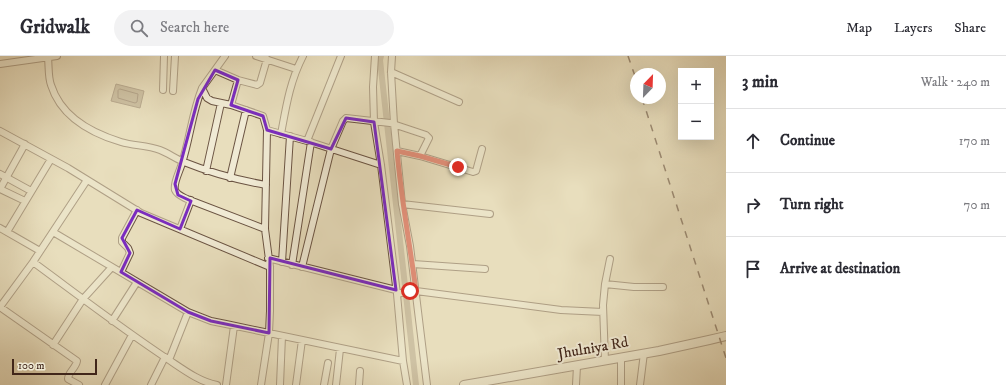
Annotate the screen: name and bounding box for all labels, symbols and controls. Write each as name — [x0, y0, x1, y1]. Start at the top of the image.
search box — [114, 10, 394, 46]
text: Gridwalk — [20, 16, 90, 39]
icon: search — [128, 17, 150, 39]
text: Search here — [160, 18, 229, 37]
text: Map — [846, 19, 872, 37]
text: Layers — [894, 19, 932, 37]
text: Share — [954, 19, 986, 37]
north arrow — [630, 68, 666, 104]
map controls — [678, 68, 714, 140]
button: + — [678, 68, 714, 104]
text: 3 min — [742, 71, 778, 93]
text: Walk · 240 m — [921, 74, 990, 90]
button: − — [678, 104, 714, 140]
icon: ahead — [742, 130, 764, 152]
text: Continue — [780, 131, 835, 150]
text: 170 m — [959, 133, 990, 149]
route end — [449, 158, 467, 176]
icon: right — [742, 194, 764, 216]
text: Turn right — [780, 195, 843, 214]
text: 70 m — [964, 197, 990, 213]
icon: arrive — [742, 258, 764, 280]
text: Arrive at destination — [780, 259, 900, 278]
route start — [401, 282, 419, 300]
street label: Jhulniya Rd — [554, 332, 630, 364]
scale bar — [12, 357, 97, 376]
text: 100 m — [18, 359, 44, 373]

